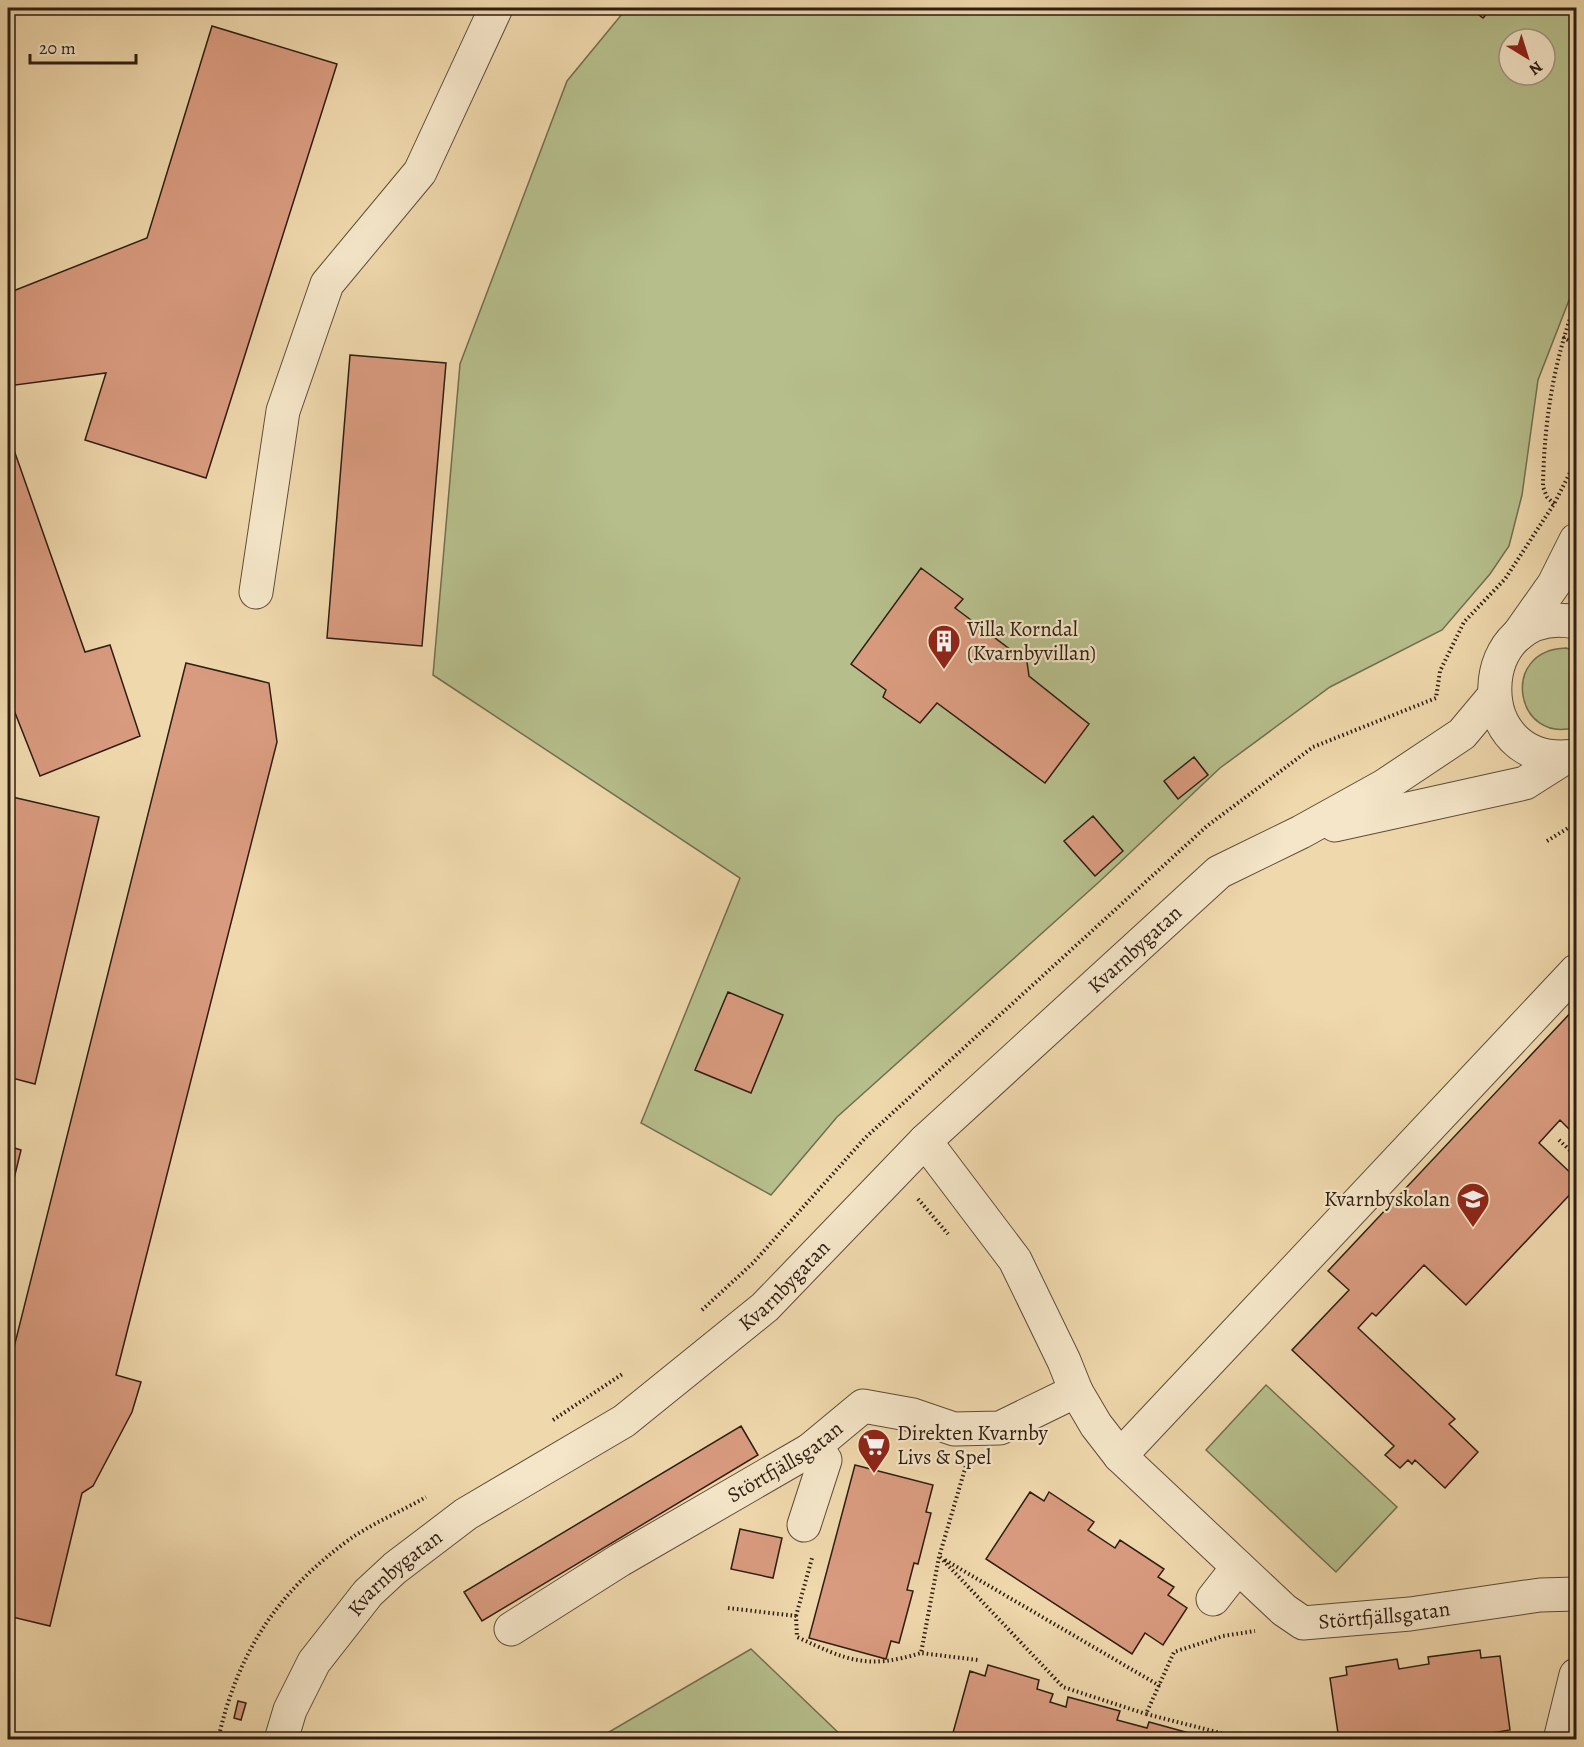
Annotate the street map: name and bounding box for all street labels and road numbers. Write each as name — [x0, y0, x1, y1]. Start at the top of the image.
street label: Kvarnbygatan — [1081, 899, 1188, 1000]
street label: Kvarnbygatan — [732, 1234, 836, 1337]
street label: Störtfjällsgatan — [722, 1415, 849, 1509]
street label: Kvarnbygatan — [341, 1523, 448, 1622]
street label: Störtfjällsgatan — [1317, 1594, 1452, 1636]

